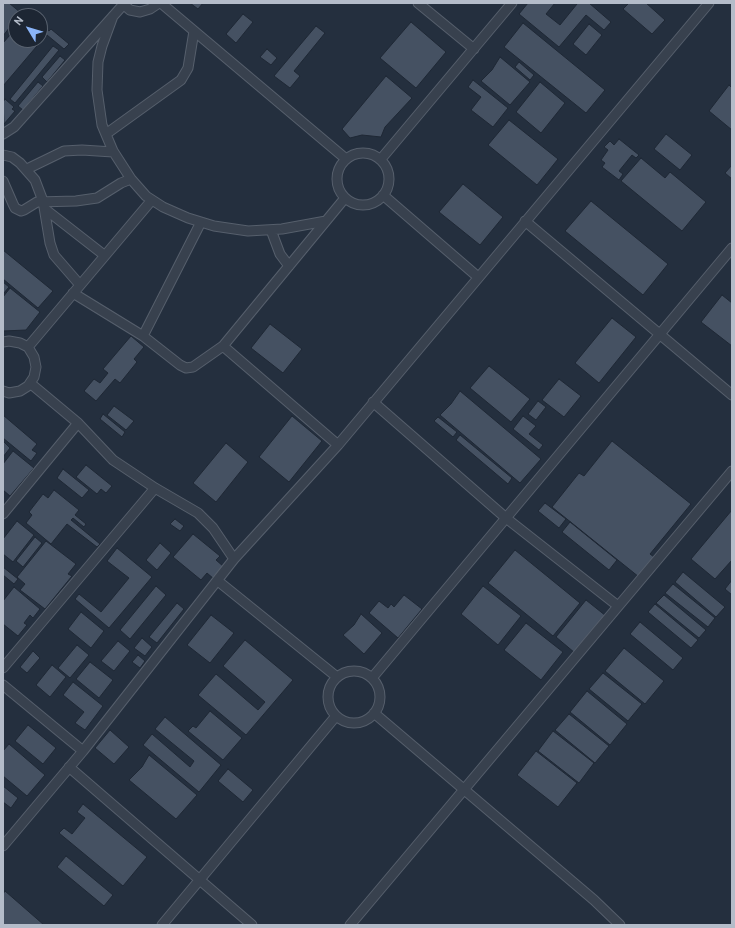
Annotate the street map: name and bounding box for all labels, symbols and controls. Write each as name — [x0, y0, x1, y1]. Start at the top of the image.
north arrow — [8, 8, 48, 48]
text: N — [11, 14, 27, 29]

